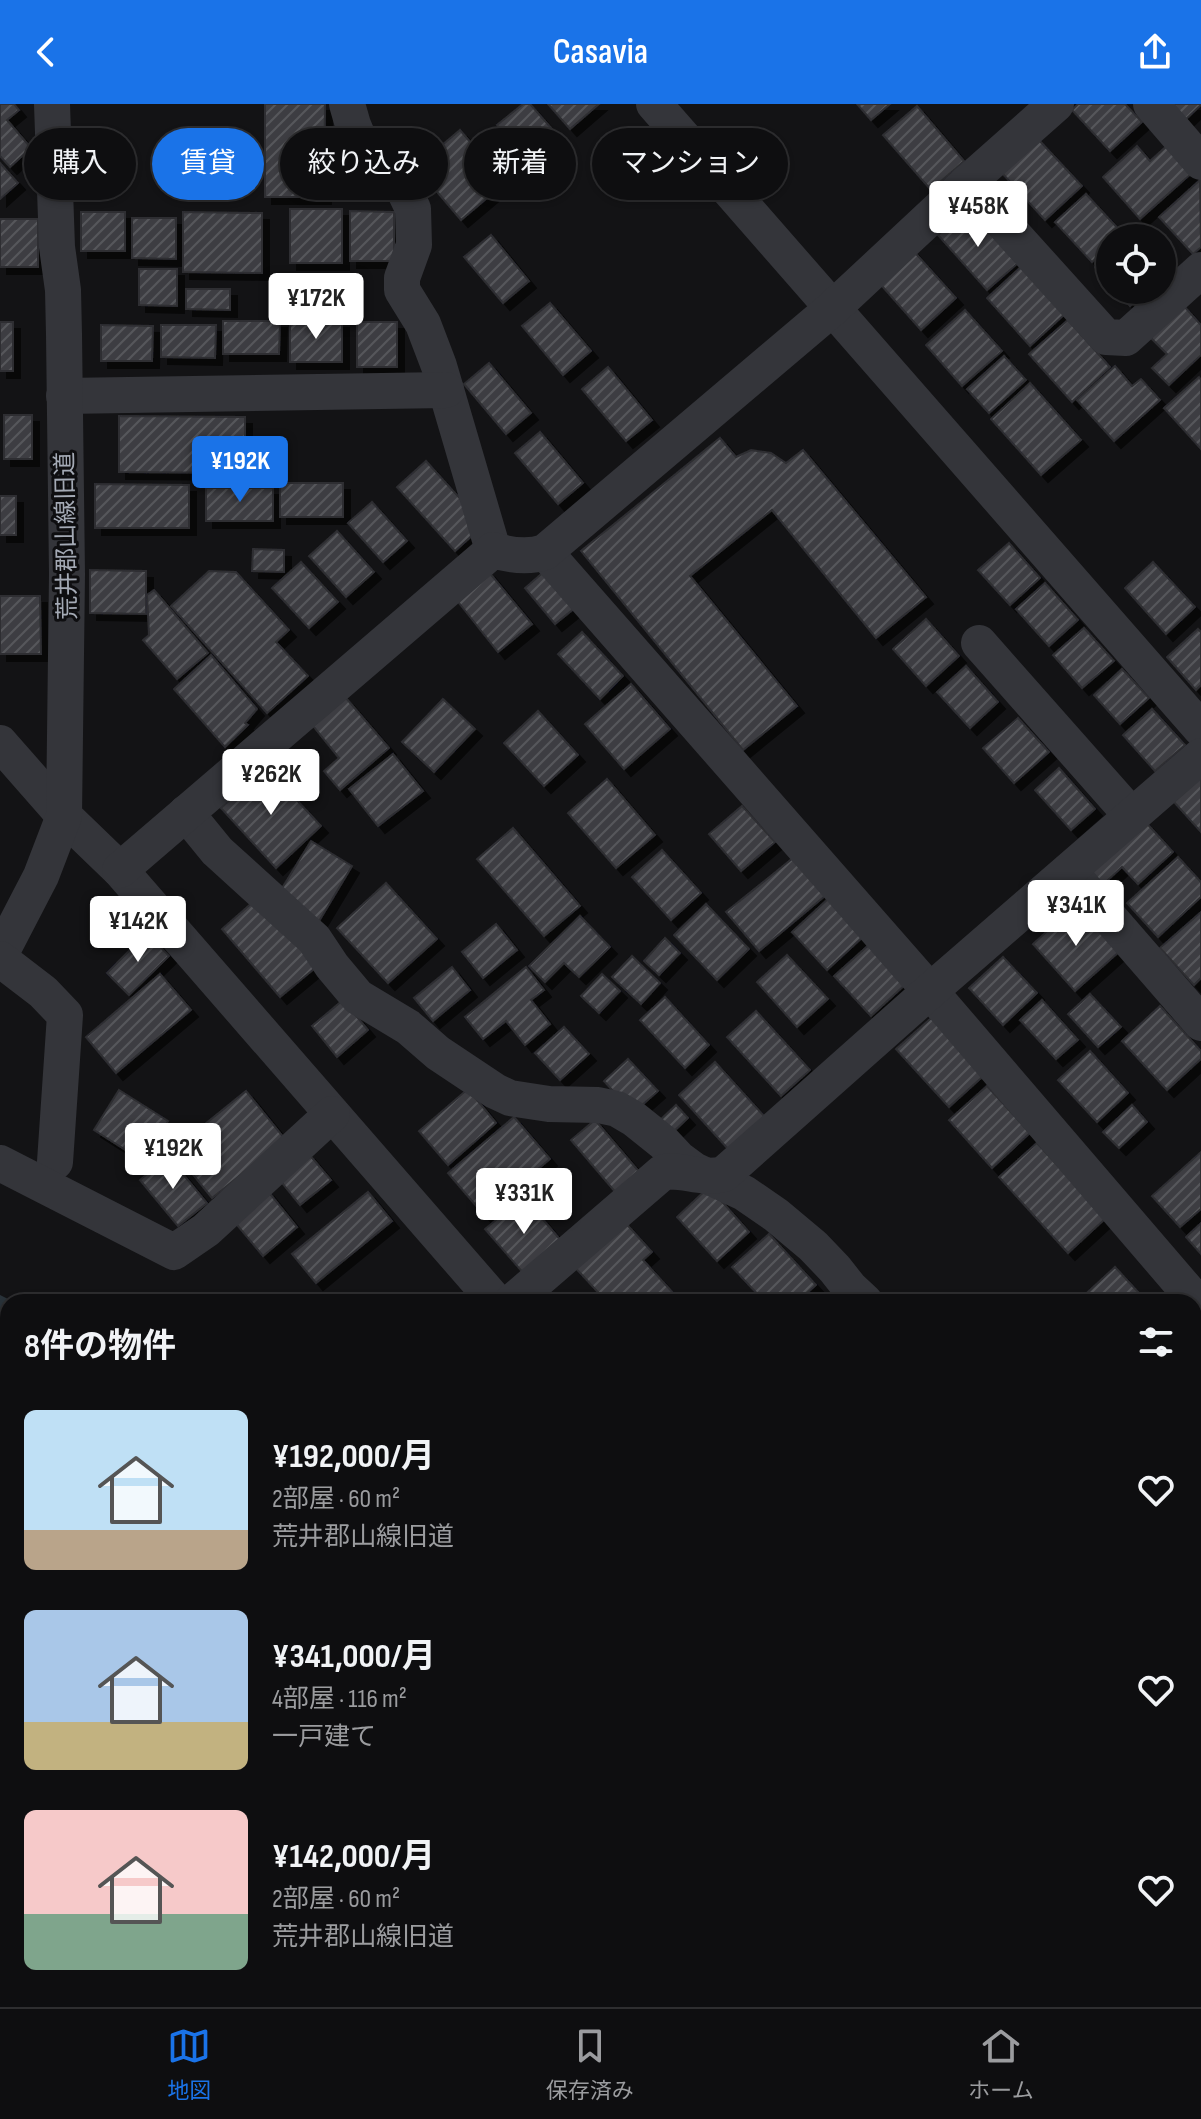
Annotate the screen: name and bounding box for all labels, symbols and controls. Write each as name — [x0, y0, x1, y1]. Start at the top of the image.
icon: back — [24, 30, 68, 74]
icon: share — [1133, 30, 1177, 74]
text: Casavia — [553, 31, 648, 74]
chip: 購入 — [24, 128, 136, 200]
chip: 賃貸 — [152, 128, 264, 200]
chip: 絞り込み — [280, 128, 448, 200]
chip: 新着 — [464, 128, 576, 200]
chip: マンション — [592, 128, 788, 200]
pin: ¥458K — [922, 181, 1034, 249]
text: ¥458K — [947, 191, 1009, 222]
map controls — [1096, 224, 1176, 304]
button: locate — [1096, 224, 1176, 304]
pin: ¥172K — [260, 273, 372, 341]
text: ¥172K — [287, 283, 345, 314]
pin: ¥192K — [184, 436, 296, 504]
text: ¥192K — [210, 446, 270, 477]
street label: 荒井郡山線旧道 — [51, 452, 82, 620]
pin: ¥262K — [215, 749, 327, 817]
text: ¥262K — [240, 759, 302, 790]
pin: ¥341K — [1020, 880, 1132, 948]
text: ¥341K — [1046, 890, 1106, 921]
pin: ¥142K — [82, 896, 194, 964]
text: ¥142K — [108, 906, 168, 937]
pin: ¥192K — [117, 1123, 229, 1191]
text: ¥192K — [143, 1133, 203, 1164]
pin: ¥331K — [468, 1168, 580, 1236]
text: ¥331K — [494, 1178, 554, 1209]
icon: filters — [1134, 1320, 1178, 1364]
text: 8件の物件 — [24, 1326, 176, 1367]
text: ¥192,000/月 — [272, 1436, 435, 1477]
icon: home — [88, 1442, 184, 1538]
icon: heart — [1134, 1468, 1178, 1512]
text: 2部屋 · 60 m² — [272, 1484, 400, 1515]
text: 荒井郡山線旧道 — [272, 1522, 454, 1553]
text: ¥341,000/月 — [272, 1636, 436, 1677]
icon: home — [88, 1642, 184, 1738]
icon: heart — [1134, 1668, 1178, 1712]
text: 4部屋 · 116 m² — [272, 1684, 407, 1715]
text: 一戸建て — [272, 1722, 376, 1753]
text: ¥142,000/月 — [272, 1836, 435, 1877]
icon: home — [88, 1842, 184, 1938]
icon: heart — [1134, 1868, 1178, 1912]
text: 2部屋 · 60 m² — [272, 1884, 400, 1915]
text: 荒井郡山線旧道 — [272, 1922, 454, 1953]
tab: 地図 — [167, 2024, 211, 2105]
tab: 保存済み — [546, 2024, 634, 2105]
tab: ホーム — [968, 2024, 1034, 2105]

